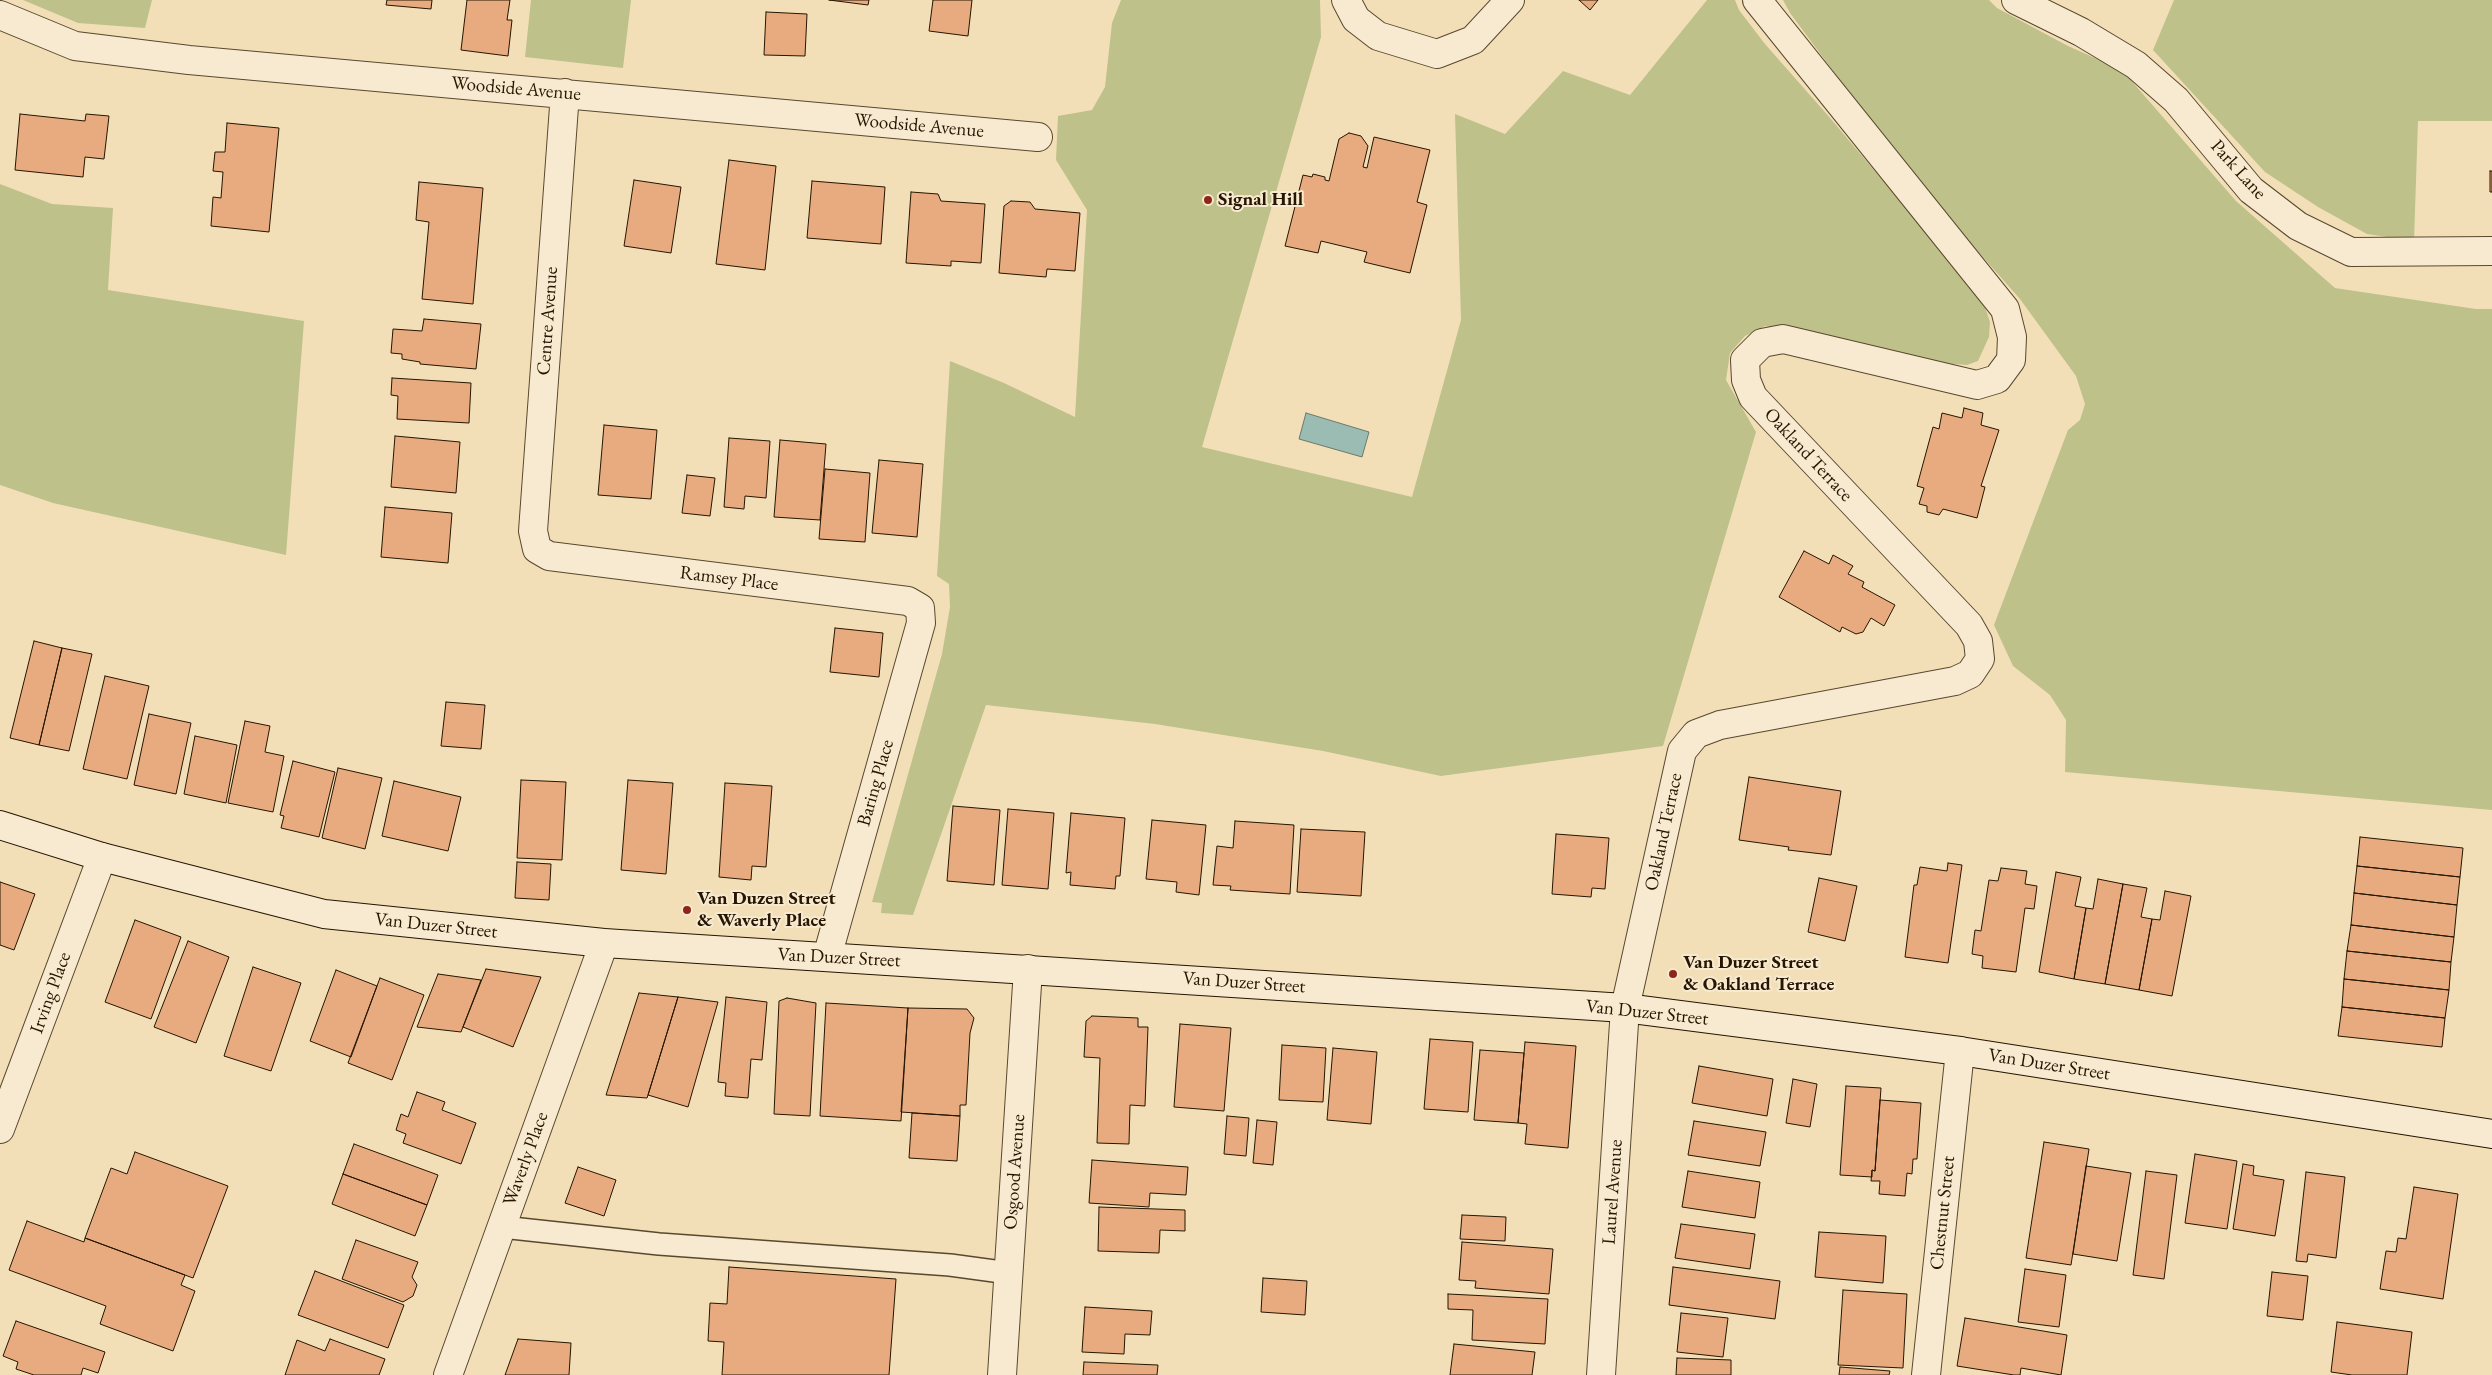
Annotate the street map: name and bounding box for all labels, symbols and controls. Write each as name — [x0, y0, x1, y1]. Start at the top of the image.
street label: Woodside Avenue — [450, 72, 582, 106]
street label: Woodside Avenue — [853, 109, 985, 143]
street label: Park Lane — [2205, 136, 2271, 204]
place label: Signal Hill — [1218, 189, 1303, 211]
marker: Signal Hill — [1202, 194, 1214, 206]
street label: Centre Avenue — [533, 266, 563, 376]
street label: Oakland Terrace — [1759, 403, 1857, 507]
street label: Ramsey Place — [678, 562, 780, 596]
street label: Baring Place — [853, 737, 899, 829]
street label: Oakland Terrace — [1640, 771, 1688, 893]
place label: Van Duzen Street & Waverly Place — [697, 888, 836, 932]
marker: Van Duzen Street & Waverly Place — [681, 904, 693, 916]
street label: Van Duzer Street — [374, 908, 498, 944]
street label: Van Duzer Street — [777, 943, 901, 973]
street label: Irving Place — [26, 949, 76, 1037]
place label: Van Duzer Street & Oakland Terrace — [1683, 952, 1834, 996]
street label: Van Duzer Street — [1182, 967, 1306, 999]
marker: Van Duzer Street & Oakland Terrace — [1667, 968, 1679, 980]
street label: Van Duzer Street — [1585, 995, 1709, 1031]
street label: Van Duzer Street — [1986, 1044, 2112, 1086]
street label: Waverly Place — [498, 1109, 554, 1209]
street label: Osgood Avenue — [1000, 1114, 1030, 1230]
street label: Laurel Avenue — [1598, 1139, 1628, 1245]
street label: Chestnut Street — [1926, 1155, 1960, 1271]

